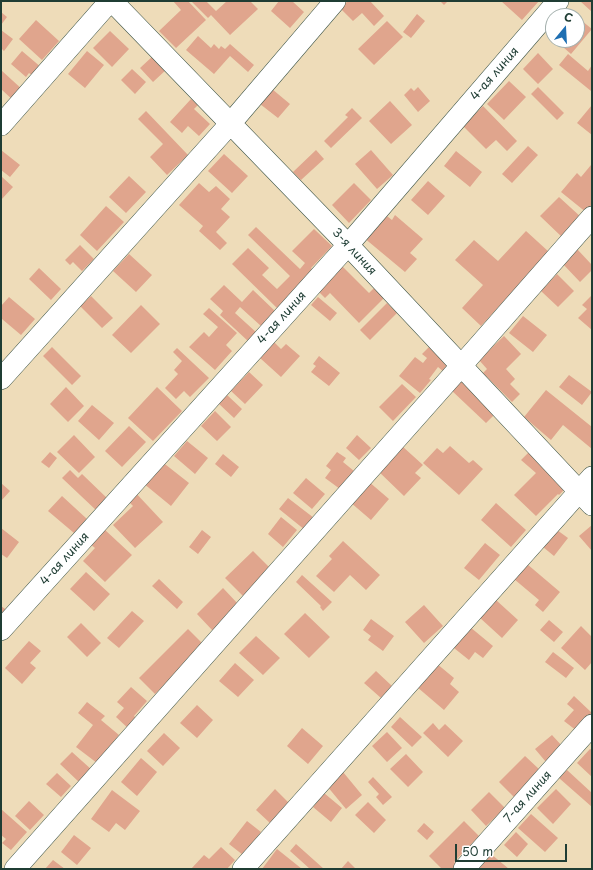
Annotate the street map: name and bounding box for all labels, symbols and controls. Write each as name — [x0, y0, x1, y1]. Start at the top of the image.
north arrow — [545, 8, 585, 48]
text: С — [562, 8, 575, 26]
street label: 4-ая линия — [468, 44, 522, 104]
street label: 3-я линия — [329, 226, 379, 278]
street label: 4-ая линия — [255, 289, 309, 347]
street label: 4-ая линия — [38, 530, 92, 588]
street label: 7-ая линия — [501, 768, 555, 826]
scale bar — [457, 836, 569, 862]
text: 50 m — [462, 842, 493, 860]

